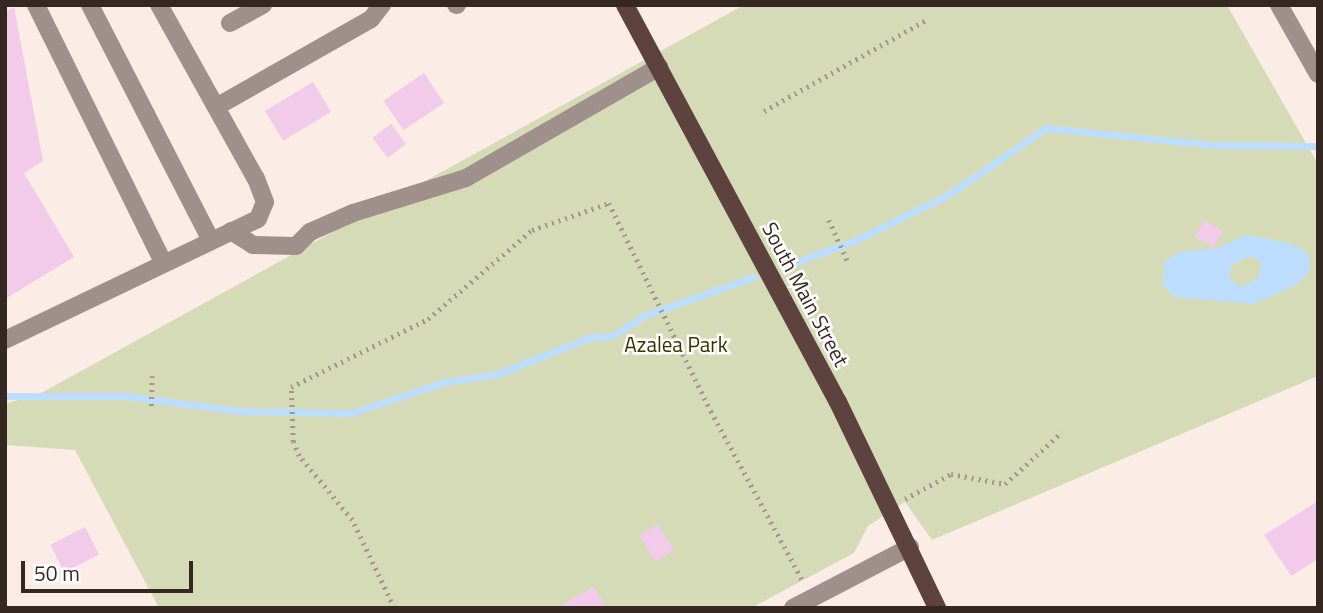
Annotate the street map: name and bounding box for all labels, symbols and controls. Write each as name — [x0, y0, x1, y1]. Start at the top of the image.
street label: South Main Street — [757, 218, 855, 370]
park label: Azalea Park — [624, 331, 728, 357]
scale bar — [24, 546, 196, 590]
text: 50 m — [34, 557, 80, 589]

